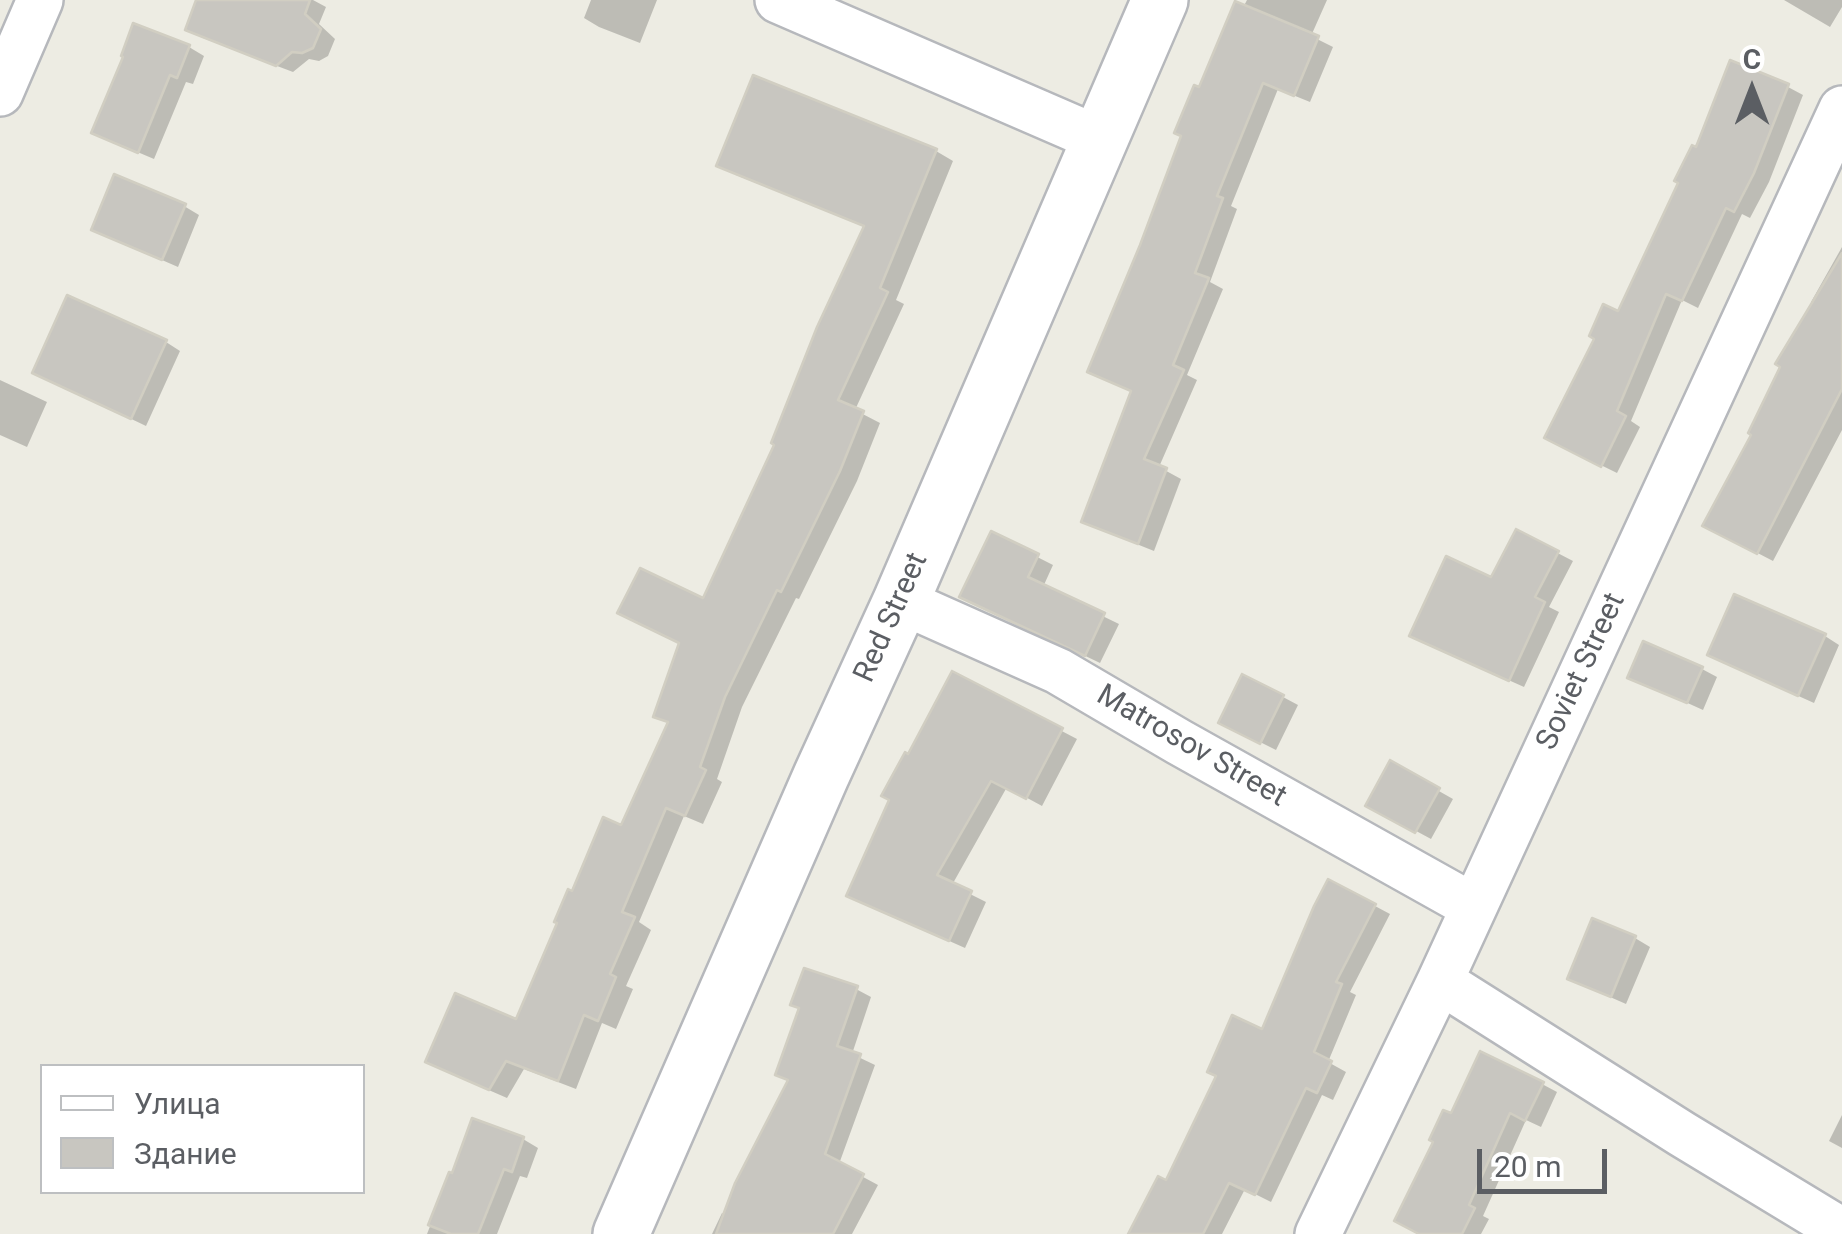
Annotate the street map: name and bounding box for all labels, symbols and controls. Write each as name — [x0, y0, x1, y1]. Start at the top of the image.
north arrow — [1702, 40, 1802, 140]
text: С — [1743, 43, 1761, 76]
street label: Red Street — [848, 548, 936, 688]
street label: Soviet Street — [1530, 588, 1634, 756]
street label: Matrosov Street — [1090, 678, 1292, 816]
legend — [40, 1064, 365, 1194]
text: Улица — [134, 1086, 221, 1121]
scale bar — [1482, 1129, 1612, 1191]
text: Здание — [134, 1136, 237, 1171]
text: 20 m — [1494, 1149, 1561, 1184]

